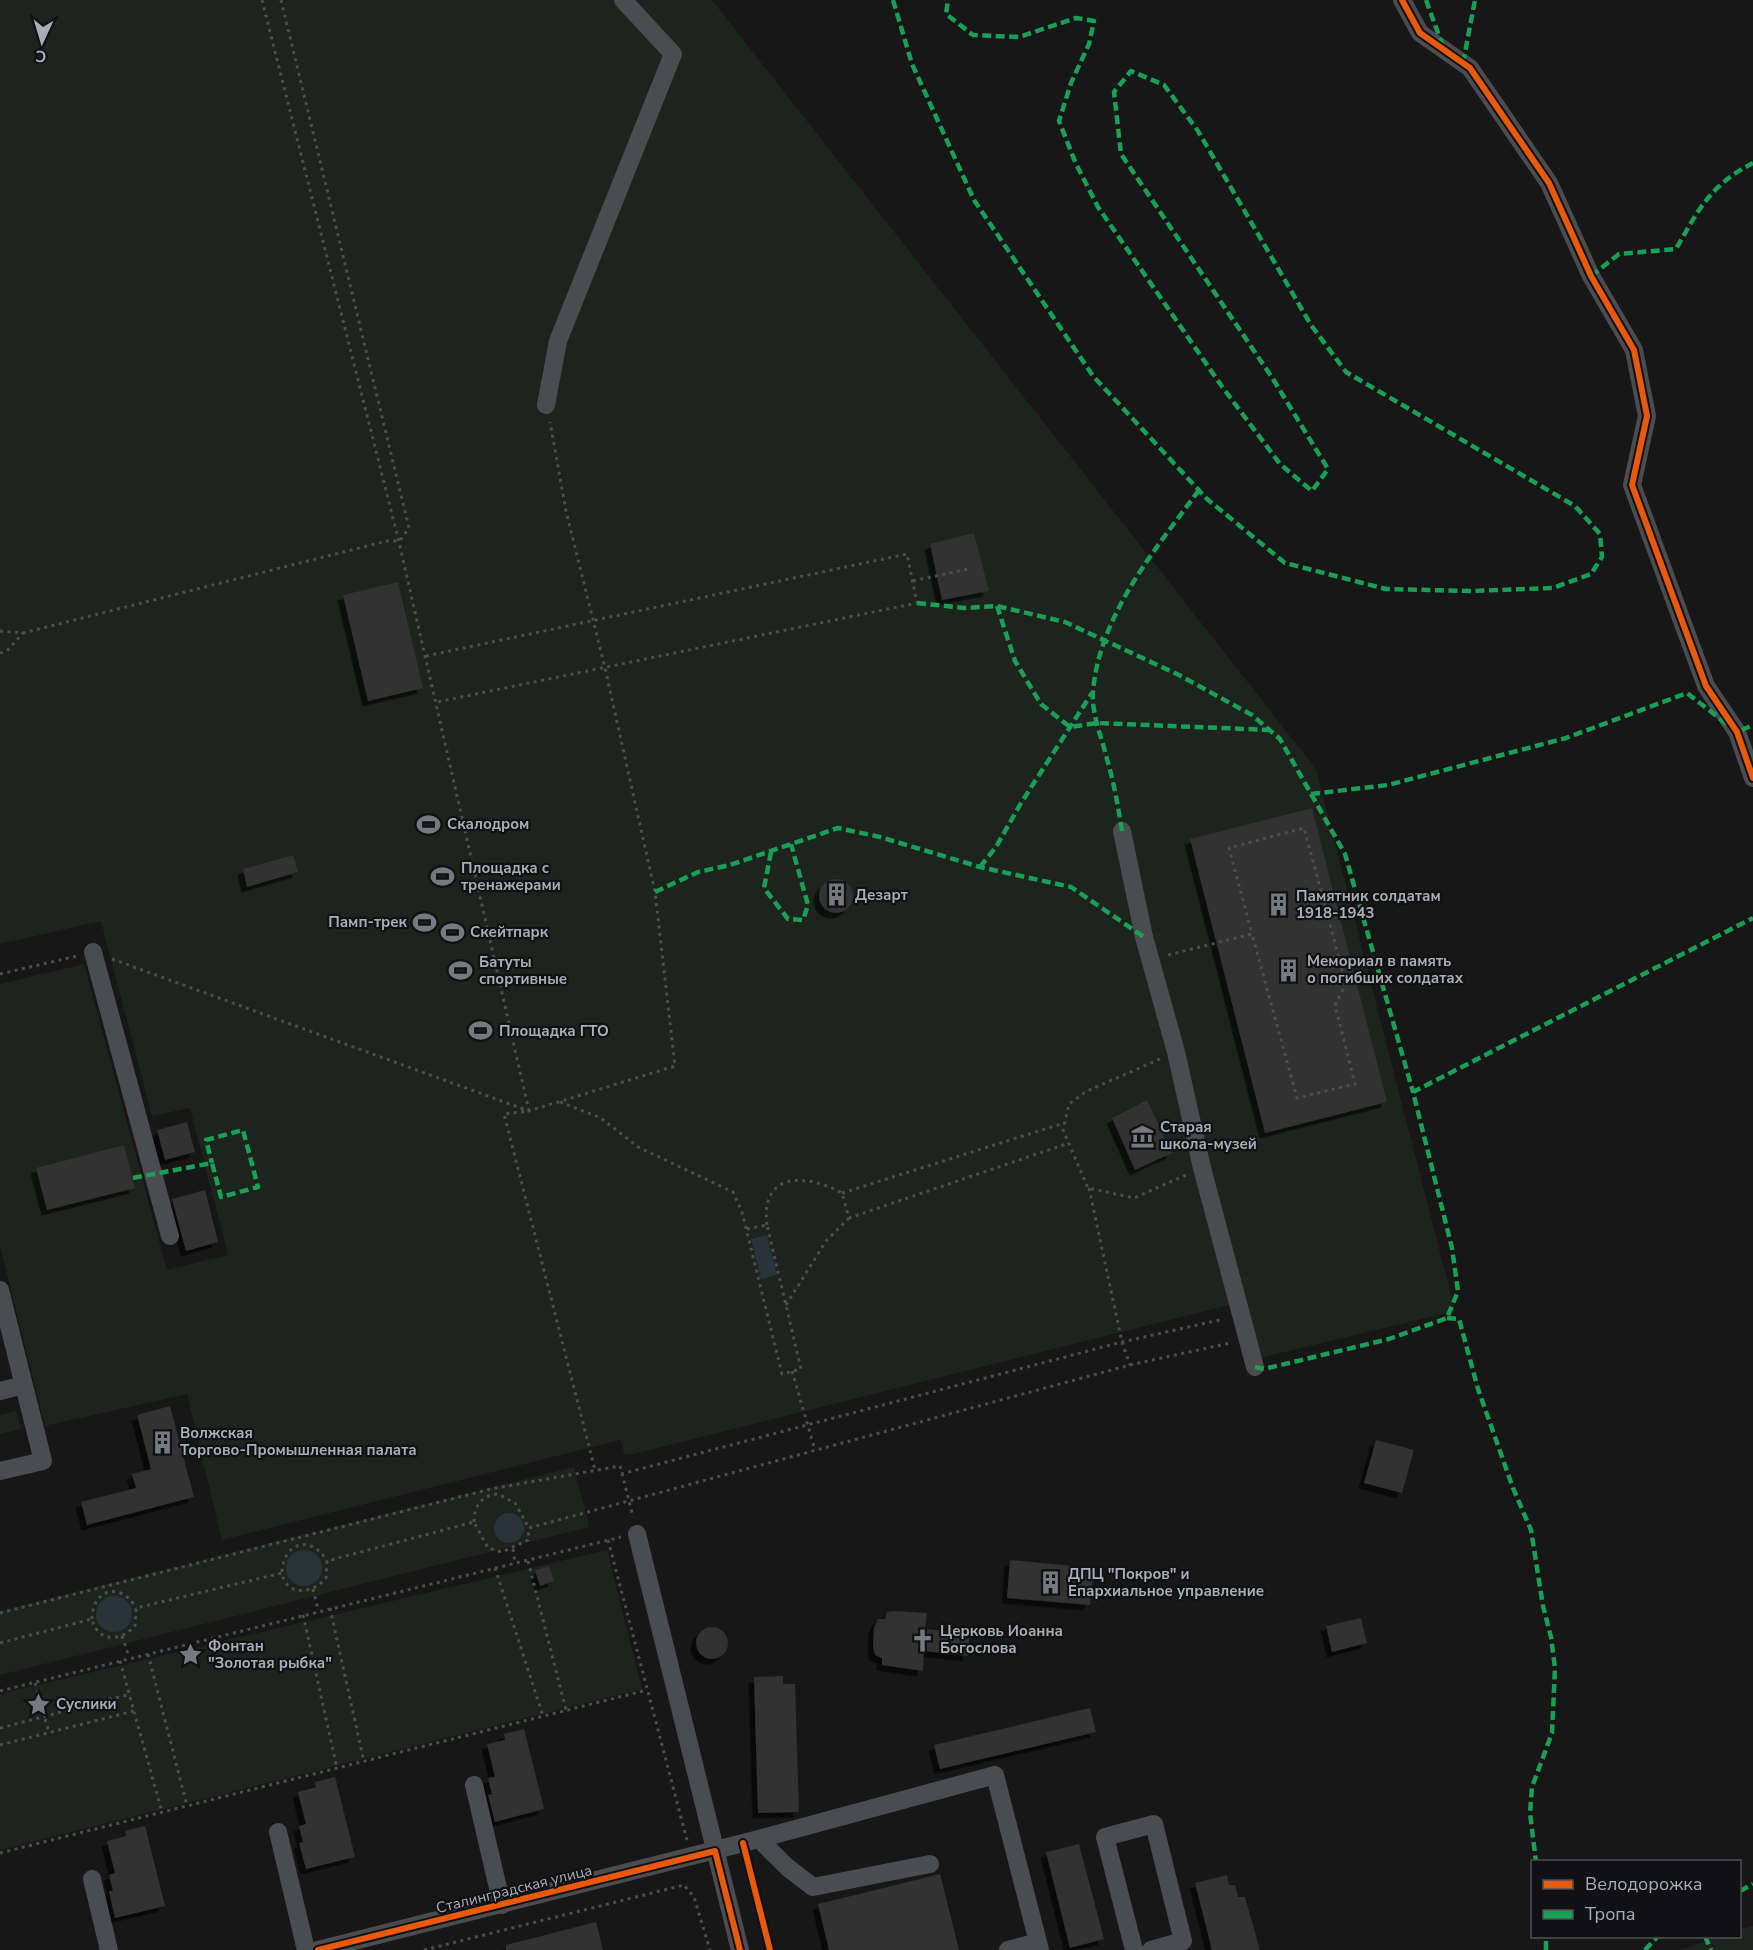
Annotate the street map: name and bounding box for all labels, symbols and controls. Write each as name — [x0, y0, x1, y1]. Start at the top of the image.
north arrow — [12, 12, 72, 72]
text: С — [35, 45, 47, 67]
sports icon: Скалодром — [416, 811, 442, 837]
place label: Скалодром — [447, 814, 529, 834]
place label: Площадка с тренажерами — [461, 858, 561, 895]
sports icon: Площадка с тренажерами — [430, 864, 456, 890]
building icon: Дезарт — [824, 882, 850, 908]
place label: Дезарт — [855, 885, 908, 905]
place label: Памятник солдатам 1918-1943 — [1296, 886, 1441, 923]
building icon: Памятник солдатам 1918-1943 — [1265, 892, 1291, 918]
sports icon: Памп-трек — [412, 909, 438, 935]
place label: Памп-трек — [328, 912, 408, 932]
sports icon: Скейтпарк — [439, 919, 465, 945]
place label: Скейтпарк — [470, 922, 549, 942]
place label: Мемориал в память о погибших солдатах — [1307, 951, 1464, 988]
place label: Батуты спортивные — [479, 952, 567, 989]
building icon: Мемориал в память о погибших солдатах — [1276, 957, 1302, 983]
sports icon: Батуты спортивные — [448, 958, 474, 984]
sports icon: Площадка ГТО — [468, 1018, 494, 1044]
place label: Площадка ГТО — [499, 1021, 609, 1041]
place label: Старая школа-музей — [1160, 1117, 1257, 1154]
museum icon: Старая школа-музей — [1129, 1123, 1155, 1149]
place label: Волжская Торгово-Промышленная палата — [180, 1423, 417, 1460]
building icon: Волжская Торгово-Промышленная палата — [149, 1429, 175, 1455]
place label: ДПЦ "Покров" и Епархиальное управление — [1068, 1564, 1264, 1601]
building icon: ДПЦ "Покров" и Епархиальное управление — [1037, 1570, 1063, 1596]
place label: Церковь Иоанна Богослова — [940, 1621, 1063, 1658]
church icon: Церковь Иоанна Богослова — [909, 1627, 935, 1653]
place label: Фонтан "Золотая рыбка" — [208, 1636, 332, 1673]
place icon: Фонтан "Золотая рыбка" — [177, 1642, 203, 1668]
place icon: Суслики — [25, 1691, 51, 1717]
place label: Суслики — [56, 1694, 117, 1714]
street label: Сталинградская улица — [434, 1860, 594, 1918]
legend — [1531, 1860, 1741, 1938]
text: Велодорожка — [1585, 1872, 1702, 1896]
text: Тропа — [1585, 1902, 1636, 1926]

